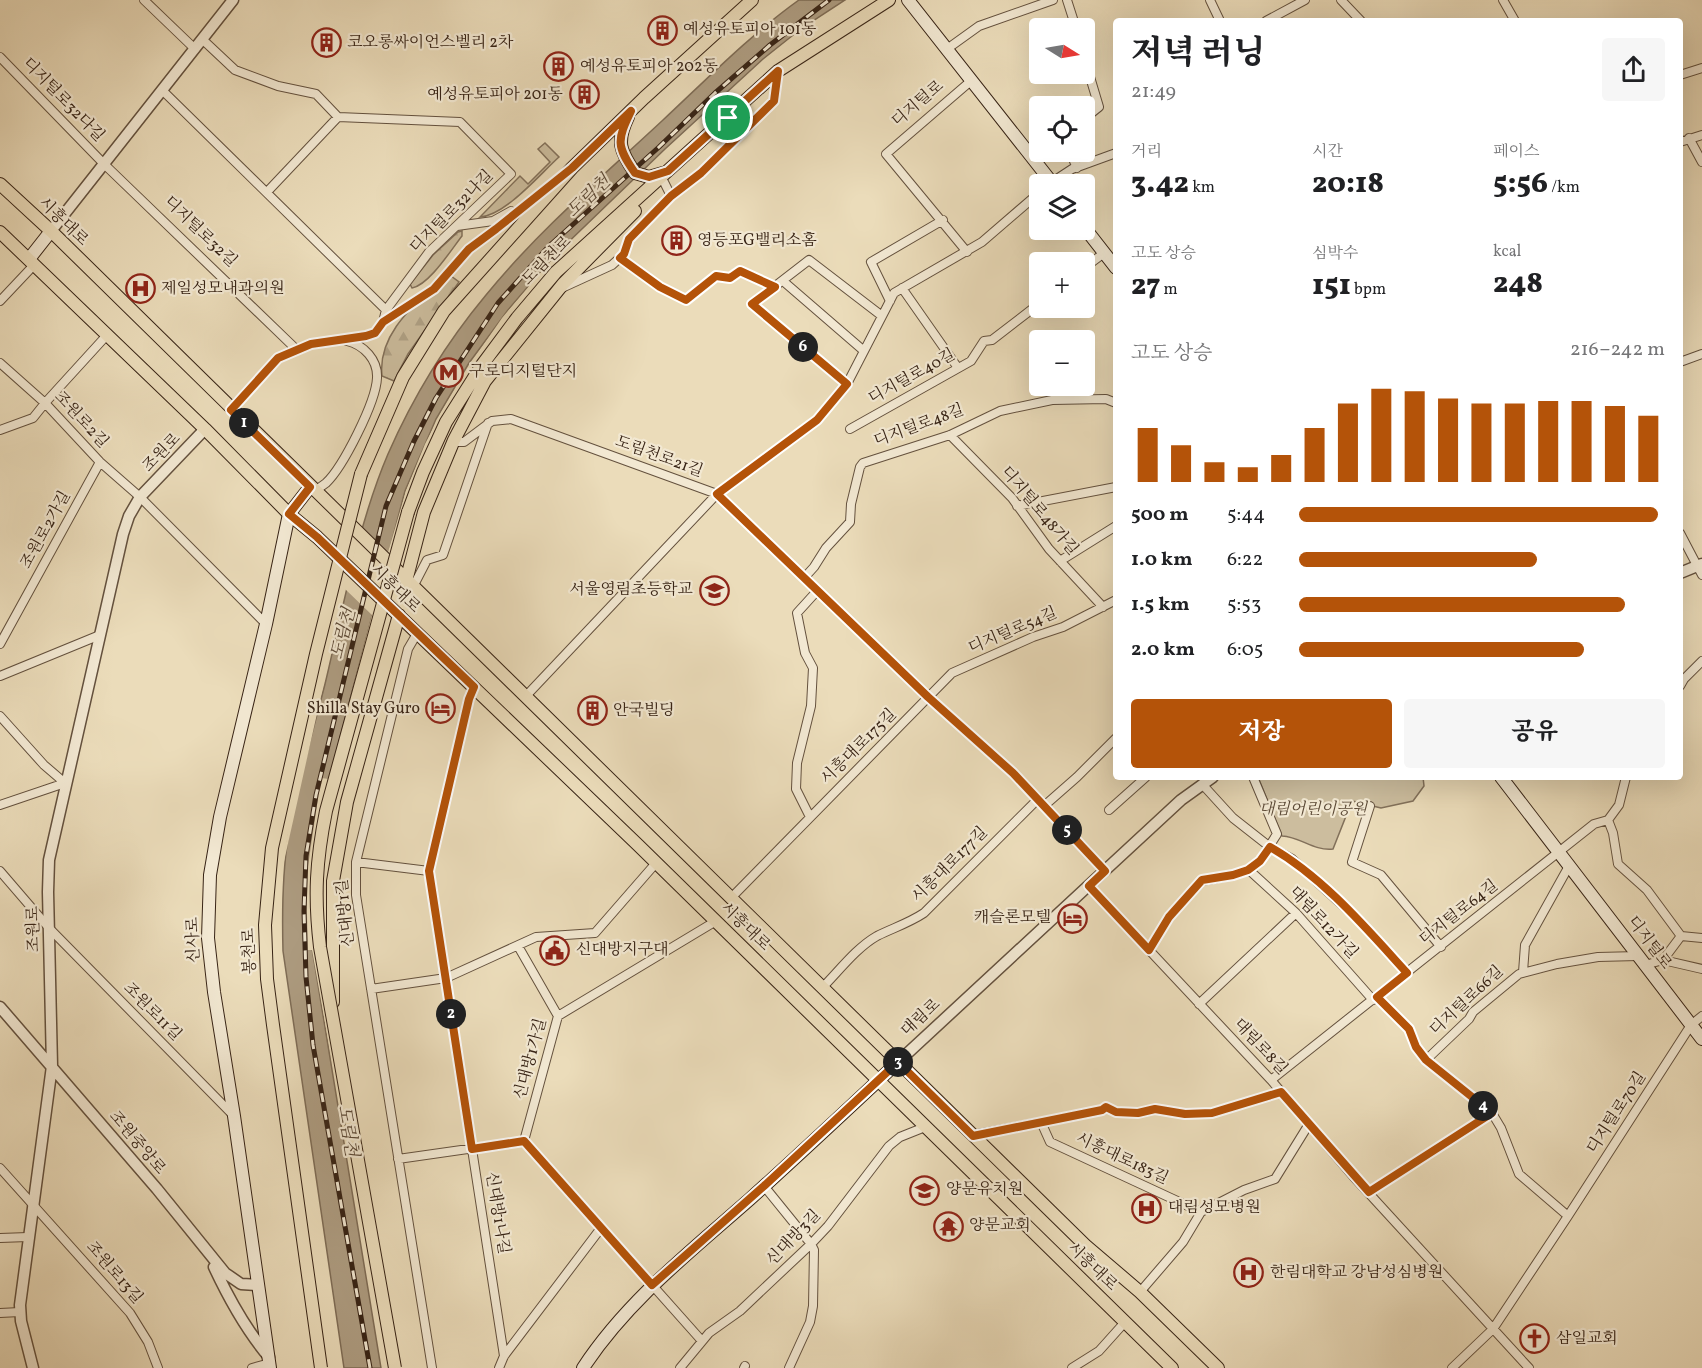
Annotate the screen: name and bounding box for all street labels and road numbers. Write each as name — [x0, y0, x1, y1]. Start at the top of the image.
street label: 디지털로32다길 — [17, 53, 109, 147]
street label: 디지털로 — [887, 75, 949, 132]
street label: 디지털로32나길 — [405, 165, 499, 259]
street label: 디지털로32길 — [159, 191, 241, 273]
street label: 시흥대로 — [33, 193, 93, 252]
street label: 도림천로 — [517, 231, 577, 291]
street label: 디지털로40길 — [865, 344, 959, 410]
street label: 조원로2길 — [49, 387, 113, 453]
street label: 디지털로48길 — [871, 399, 967, 453]
street label: 조원로 — [138, 428, 186, 477]
street label: 도림천로21길 — [612, 431, 706, 483]
street label: 디지털로48가길 — [995, 462, 1083, 560]
street label: 조원로2가길 — [16, 487, 76, 573]
street label: 시흥대로 — [365, 560, 425, 619]
street label: 디지털로54길 — [965, 602, 1061, 660]
street label: 시흥대로175길 — [816, 704, 902, 790]
street label: 시흥대로177길 — [907, 822, 993, 908]
street label: 디지털로64길 — [1415, 875, 1503, 951]
street label: 신대방1길 — [332, 878, 360, 948]
street label: 대림로12가길 — [1284, 882, 1362, 964]
street label: 시흥대로 — [715, 898, 775, 957]
street label: 조원로 — [23, 905, 45, 952]
street label: 디지털로 — [1622, 912, 1677, 975]
street label: 신사로 — [182, 916, 206, 964]
street label: 봉천로 — [238, 927, 262, 975]
street label: 디지털로66길 — [1425, 961, 1509, 1041]
street label: 조원로11길 — [118, 978, 186, 1046]
street label: 대림로 — [897, 994, 946, 1042]
street label: 대림로8길 — [1228, 1014, 1292, 1080]
street label: 신대방1가길 — [510, 1016, 552, 1102]
street label: 디지털로70길 — [1582, 1068, 1652, 1158]
street label: 조원중앙로 — [104, 1106, 171, 1180]
street label: 시흥대로183길 — [1072, 1128, 1172, 1190]
street label: 신대방1나길 — [480, 1170, 514, 1256]
street label: 신대방3길 — [762, 1205, 826, 1271]
street label: 조원로13길 — [81, 1237, 147, 1309]
street label: 시흥대로 — [1062, 1238, 1122, 1297]

